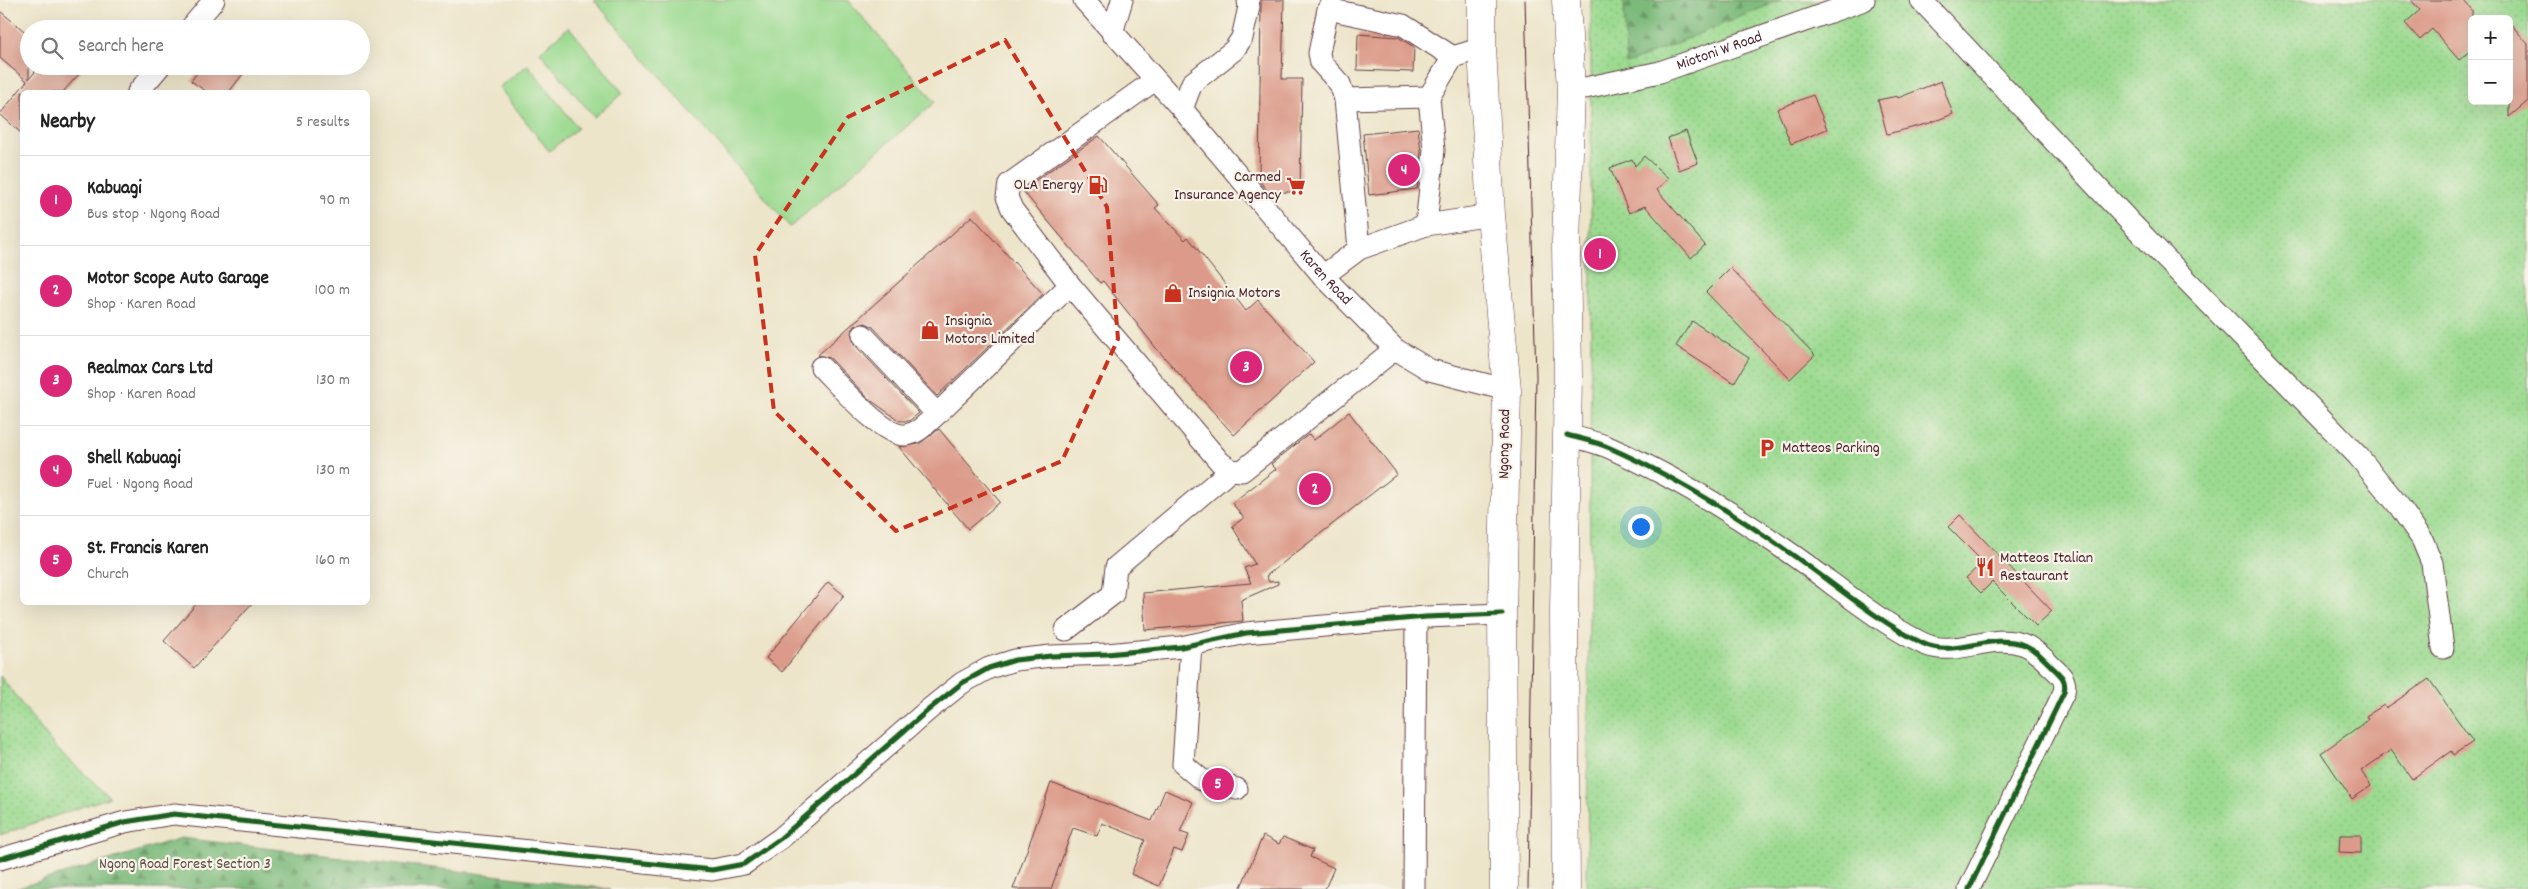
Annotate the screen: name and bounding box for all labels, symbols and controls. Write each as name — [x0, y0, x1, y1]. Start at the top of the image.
map controls — [2468, 15, 2513, 105]
button: + — [2468, 15, 2513, 60]
search box — [20, 20, 370, 75]
street label: Miotoni W Road — [1673, 25, 1765, 77]
icon: search — [38, 34, 66, 62]
text: Search here — [78, 34, 164, 61]
button: − — [2468, 60, 2513, 105]
text: Nearby — [40, 108, 95, 138]
text: 5 results — [296, 111, 350, 134]
pin: 4 — [1388, 151, 1420, 189]
place label: Carmed Insurance Agency — [1174, 166, 1282, 207]
place label: OLA Energy — [1014, 174, 1084, 197]
fuel station icon: OLA Energy — [1087, 174, 1109, 196]
supermarket icon: Carmed Insurance Agency — [1285, 175, 1307, 197]
text: Kabuagi — [87, 176, 142, 203]
text: 1 — [54, 189, 58, 212]
text: 90 m — [319, 189, 350, 212]
text: Bus stop · Ngong Road — [87, 203, 220, 226]
pin: 1 — [1584, 235, 1616, 273]
street label: Karen Road — [1294, 244, 1357, 311]
text: Motor Scope Auto Garage — [87, 266, 269, 293]
text: 2 — [53, 279, 60, 302]
text: 100 m — [314, 279, 350, 302]
shop icon: Insignia Motors — [1162, 282, 1184, 304]
place label: Insignia Motors — [1188, 282, 1281, 305]
text: Shop · Karen Road — [87, 293, 196, 316]
place label: Insignia Motors Limited — [945, 310, 1035, 351]
shop icon: Insignia Motors Limited — [919, 319, 941, 341]
pin: 3 — [1230, 348, 1262, 386]
text: Realmax Cars Ltd — [87, 356, 213, 383]
text: 3 — [52, 369, 60, 392]
text: 130 m — [316, 369, 350, 392]
text: Shop · Karen Road — [87, 383, 196, 406]
street label: Ngong Road — [1493, 409, 1517, 479]
parking icon: Matteos Parking — [1756, 437, 1778, 459]
place label: Matteos Parking — [1782, 437, 1880, 460]
text: Shell Kabuagi — [87, 446, 181, 473]
text: 4 — [53, 459, 59, 482]
text: 130 m — [316, 459, 350, 482]
pin: 2 — [1299, 470, 1331, 508]
text: Fuel · Ngong Road — [87, 473, 193, 496]
your location — [1628, 514, 1654, 540]
text: St. Francis Karen — [87, 536, 208, 563]
place label: Matteos Italian Restaurant — [2000, 547, 2093, 588]
text: 5 — [52, 549, 60, 572]
text: 160 m — [315, 549, 350, 572]
restaurant icon: Matteos Italian Restaurant — [1974, 556, 1996, 578]
text: Church — [87, 563, 129, 586]
pin: 5 — [1202, 765, 1234, 803]
park label: Ngong Road Forest Section 3 — [99, 853, 271, 876]

